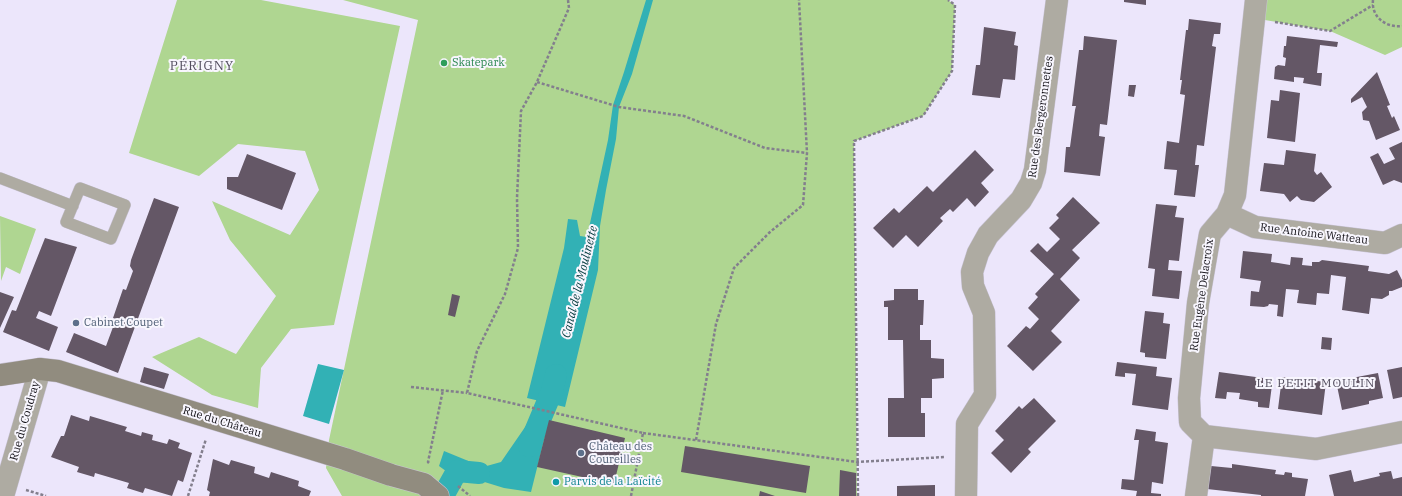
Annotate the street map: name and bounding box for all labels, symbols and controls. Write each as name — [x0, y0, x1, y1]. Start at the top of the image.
street label: Rue des Bergeronnettes — [1026, 55, 1056, 179]
place label: Skatepark — [452, 56, 505, 70]
district label: PÉRIGNY — [170, 58, 234, 74]
marker: Skatepark — [439, 58, 449, 68]
street label: Rue Antoine Watteau — [1259, 221, 1369, 247]
water label: Canal de la Moulinette — [559, 225, 601, 339]
street label: Rue Eugène Delacroix — [1188, 238, 1216, 352]
place label: Cabinet Coupet — [84, 316, 163, 330]
marker: Cabinet Coupet — [71, 318, 81, 328]
district label: LE PETIT MOULIN — [1257, 377, 1375, 391]
street label: Rue du Coudray — [7, 380, 43, 462]
street label: Rue du Château — [181, 404, 263, 440]
place label: Château des Coureilles — [589, 440, 652, 466]
marker: Château des Coureilles — [576, 448, 586, 458]
place label: Parvis de la Laïcité — [564, 475, 661, 489]
marker: Parvis de la Laïcité — [551, 477, 561, 487]

